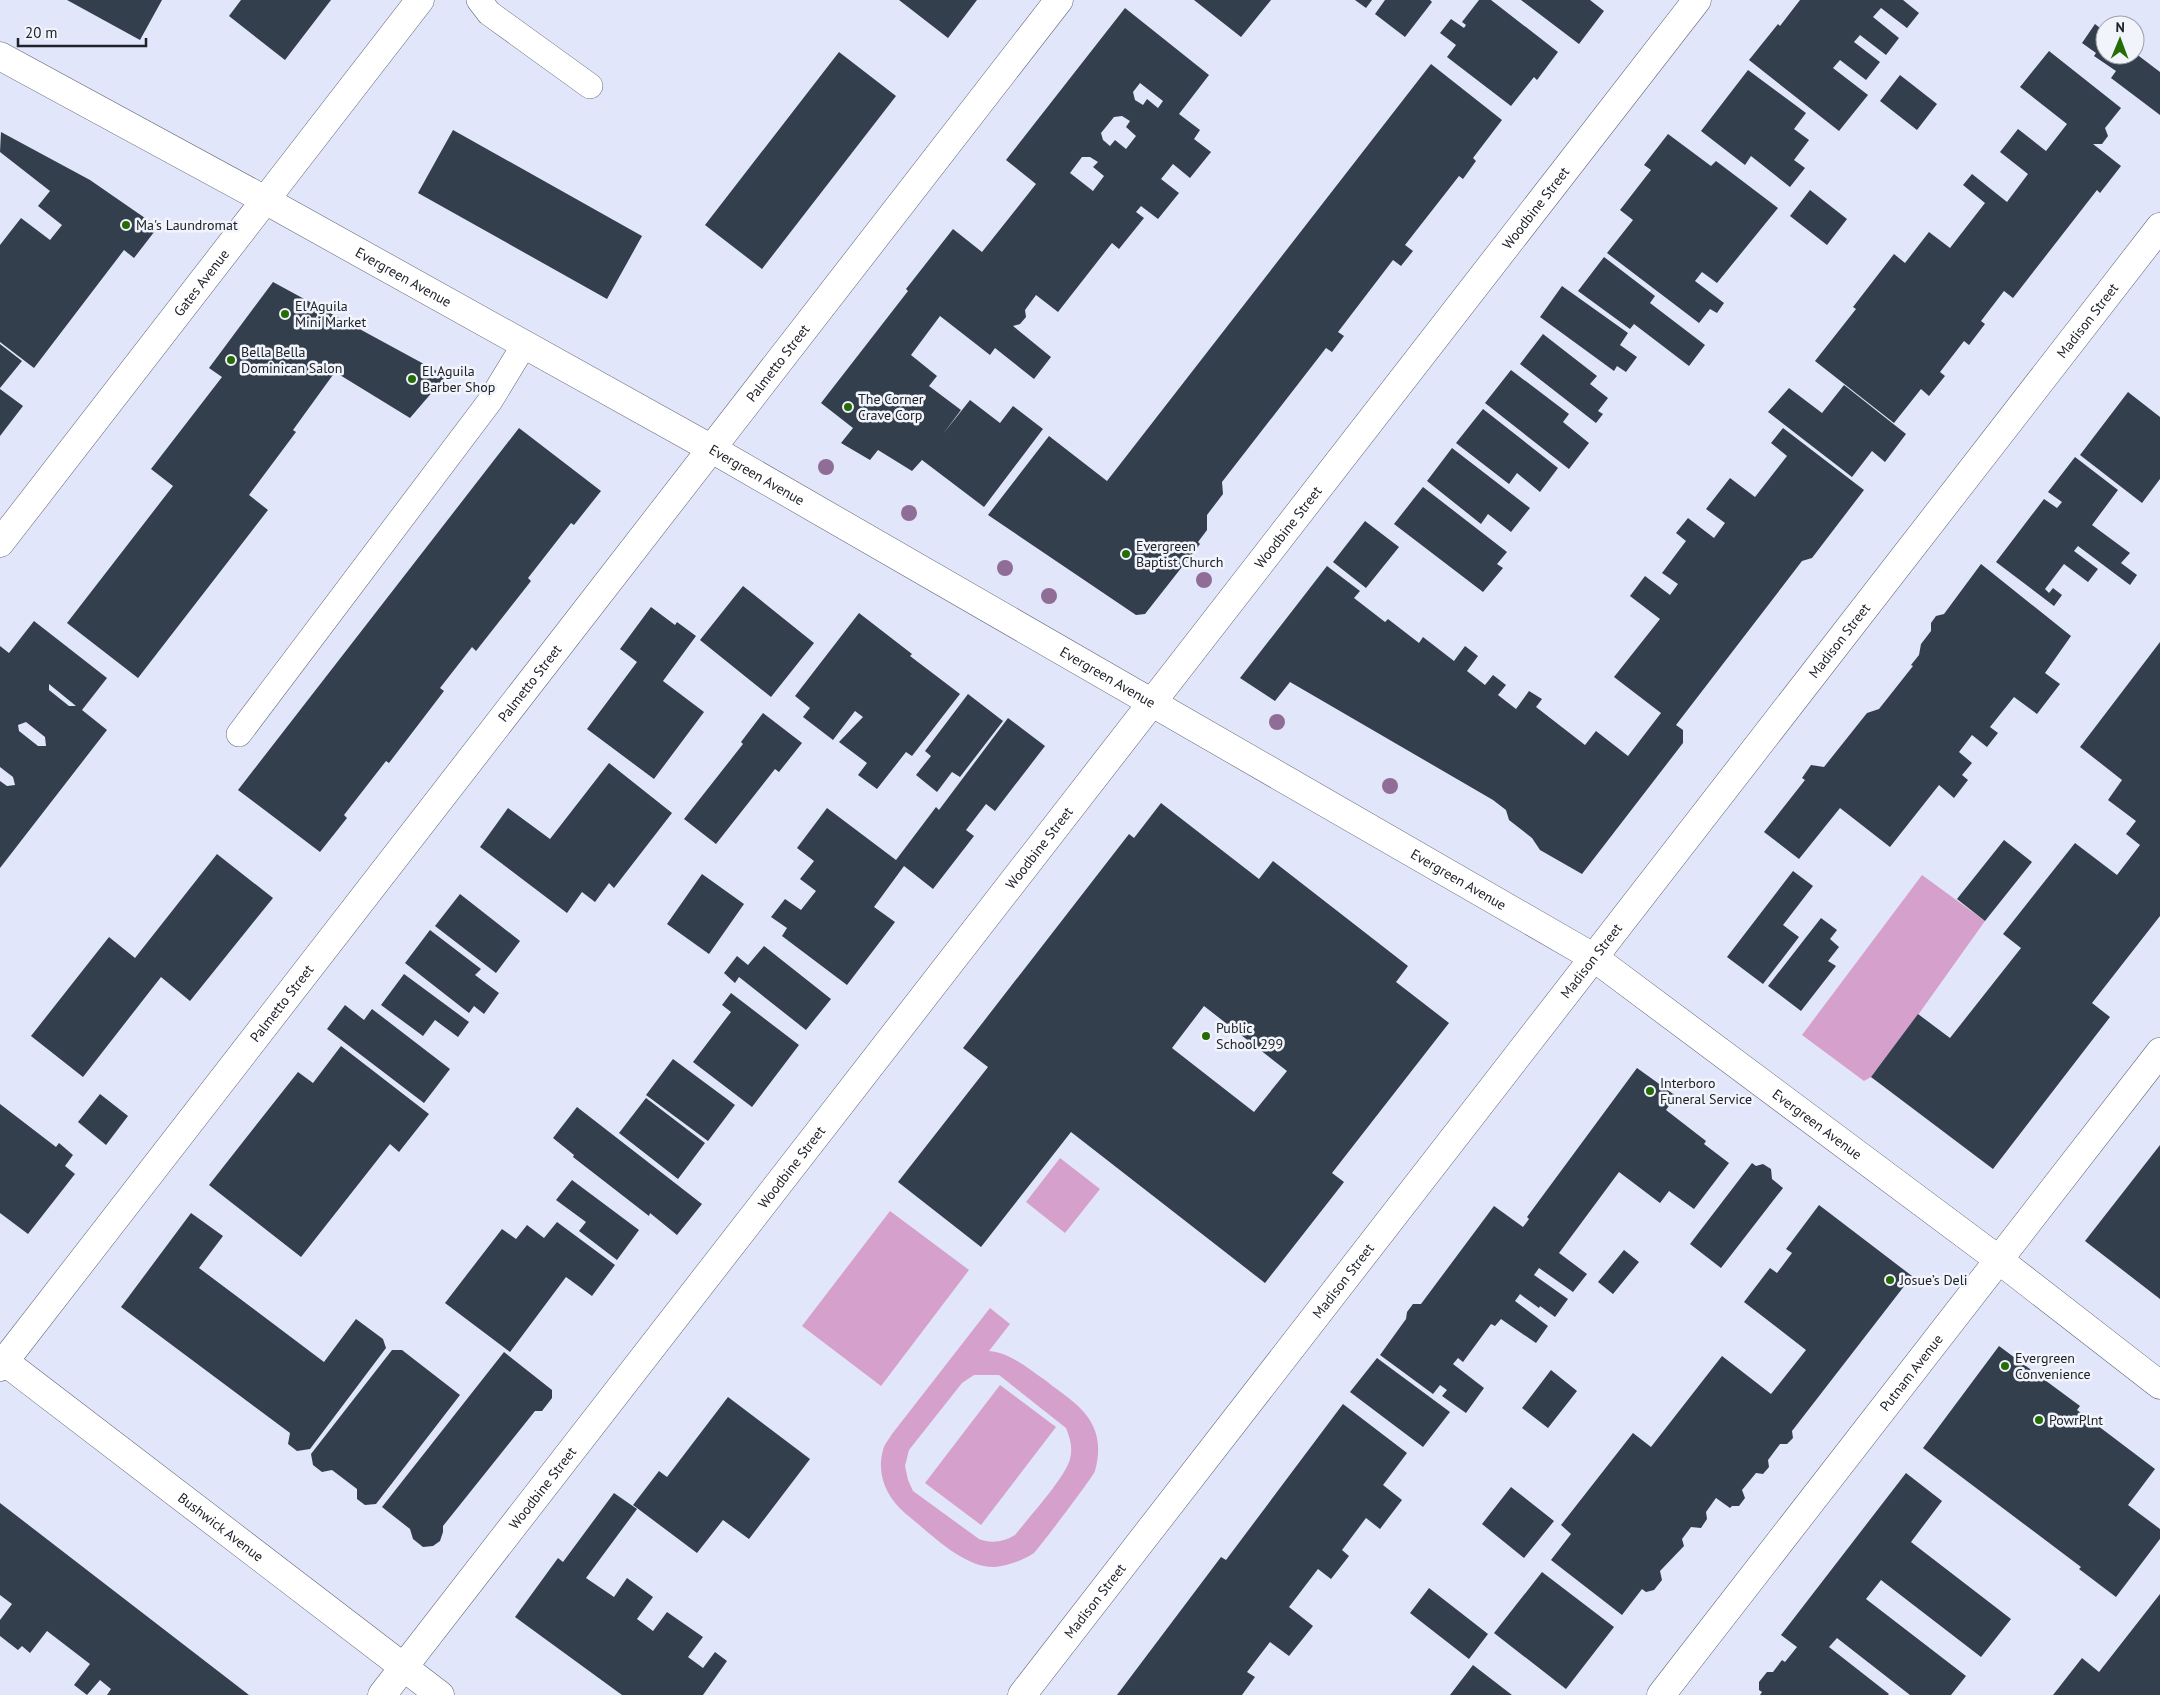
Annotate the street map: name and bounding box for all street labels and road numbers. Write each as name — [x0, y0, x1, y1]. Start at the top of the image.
street label: Woodbine Street — [1498, 163, 1573, 253]
street label: Evergreen Avenue — [352, 243, 455, 311]
street label: Gates Avenue — [170, 246, 233, 320]
street label: Madison Street — [2053, 279, 2122, 362]
street label: Palmetto Street — [742, 320, 814, 405]
street label: Evergreen Avenue — [706, 440, 808, 509]
street label: Woodbine Street — [1250, 482, 1326, 572]
street label: Madison Street — [1805, 599, 1874, 682]
street label: Palmetto Street — [494, 641, 566, 726]
street label: Evergreen Avenue — [1057, 643, 1159, 712]
street label: Woodbine Street — [1002, 803, 1077, 893]
street label: Evergreen Avenue — [1408, 845, 1509, 914]
street label: Madison Street — [1556, 920, 1626, 1002]
street label: Palmetto Street — [246, 961, 318, 1046]
street label: Evergreen Avenue — [1769, 1085, 1866, 1164]
street label: Woodbine Street — [754, 1122, 829, 1212]
street label: Madison Street — [1308, 1240, 1378, 1322]
street label: Putnam Avenue — [1876, 1331, 1947, 1415]
street label: Woodbine Street — [505, 1443, 580, 1533]
street label: Bushwick Avenue — [174, 1489, 267, 1566]
street label: Madison Street — [1060, 1560, 1130, 1642]

